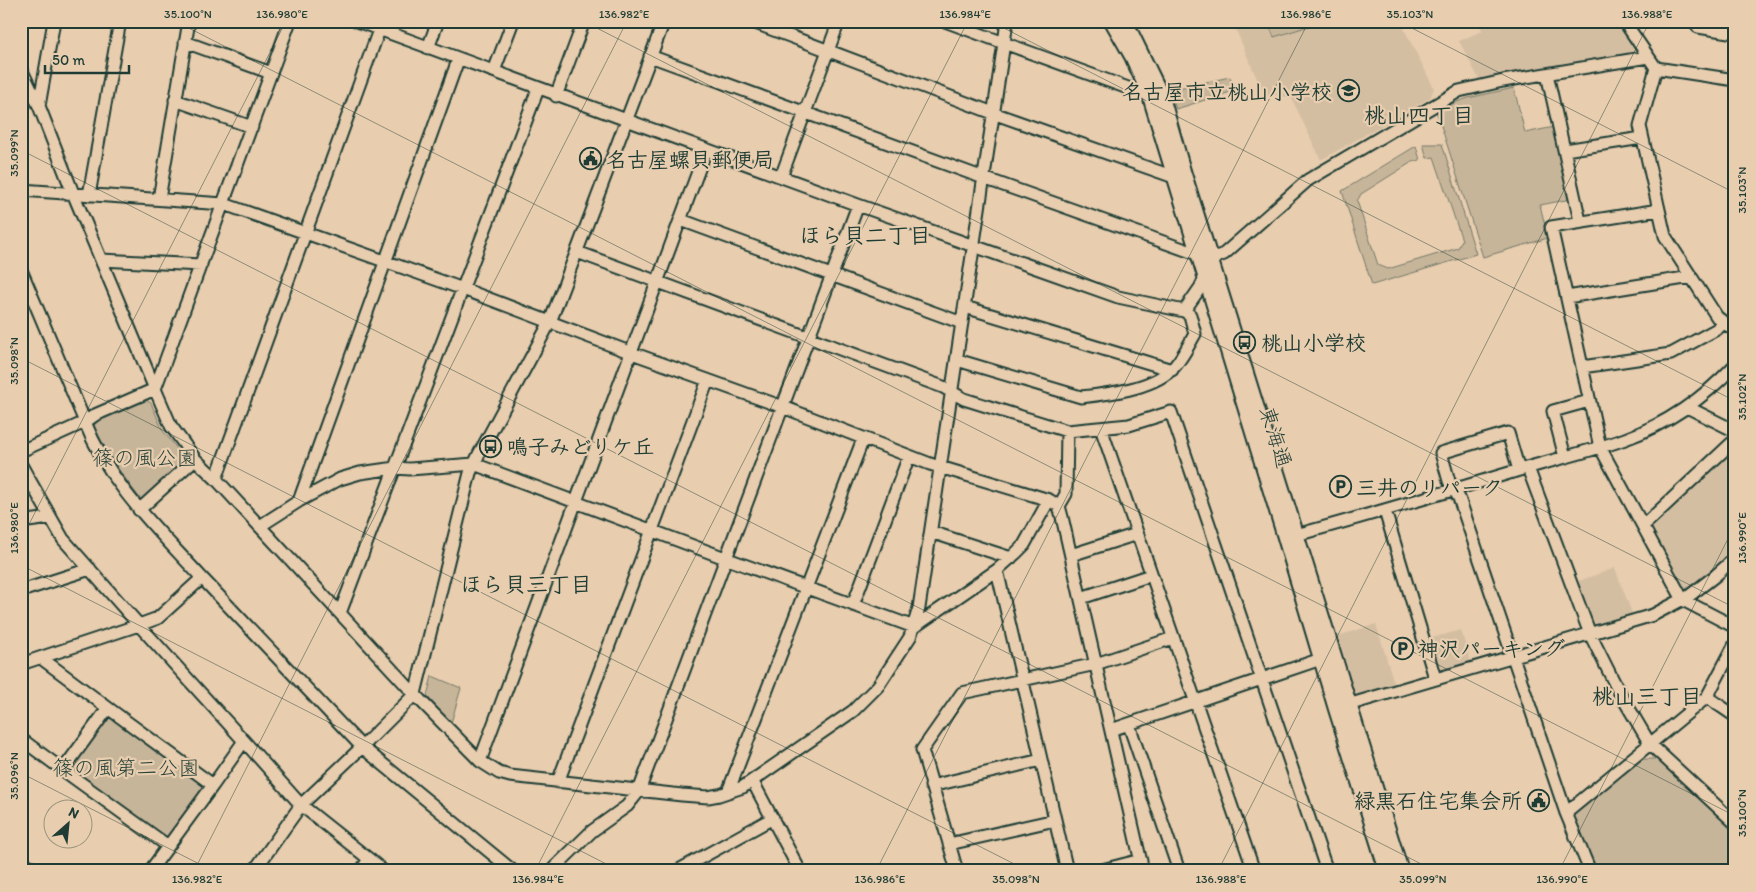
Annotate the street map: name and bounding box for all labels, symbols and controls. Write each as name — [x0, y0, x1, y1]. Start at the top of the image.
text: 35.100°N — [164, 7, 212, 21]
text: 136.980°E — [256, 7, 308, 21]
text: 136.982°E — [599, 7, 650, 21]
text: 136.984°E — [939, 7, 991, 21]
text: 136.986°E — [1281, 7, 1332, 21]
text: 35.103°N — [1387, 7, 1433, 21]
text: 136.988°E — [1621, 7, 1673, 21]
scale bar — [45, 42, 129, 74]
text: 50 m — [52, 51, 85, 69]
place label: 名古屋市立桃山小学校 — [1122, 79, 1332, 104]
school or university icon: 名古屋市立桃山小学校 — [1336, 79, 1360, 103]
district label: 桃山四丁目 — [1364, 102, 1474, 129]
text: 35.099°N — [7, 129, 21, 177]
public building icon: 名古屋螺貝郵便局 — [578, 147, 602, 171]
place label: 名古屋螺貝郵便局 — [606, 147, 774, 172]
text: 35.103°N — [1735, 167, 1749, 213]
district label: ほら貝二丁目 — [799, 222, 931, 249]
bus stop icon: 桃山小学校 — [1233, 330, 1257, 354]
place label: 桃山小学校 — [1261, 330, 1366, 355]
text: 35.098°N — [7, 337, 21, 385]
text: 35.102°N — [1735, 374, 1749, 420]
street label: 東海通 — [1255, 403, 1297, 471]
bus stop icon: 鳴子みどりケ丘 — [479, 434, 503, 458]
place label: 鳴子みどりケ丘 — [507, 434, 654, 459]
park label: 篠の風公園 — [93, 445, 198, 470]
parking icon: 三井のリパーク — [1328, 475, 1352, 499]
place label: 三井のリパーク — [1356, 475, 1503, 500]
text: 136.980°E — [7, 502, 21, 554]
text: 136.990°E — [1735, 512, 1749, 564]
district label: ほら貝三丁目 — [460, 571, 592, 598]
parking icon: 神沢パーキング — [1390, 636, 1414, 660]
place label: 神沢パーキング — [1418, 636, 1565, 661]
district label: 桃山三丁目 — [1592, 683, 1702, 710]
text: 35.096°N — [7, 752, 21, 800]
park label: 篠の風第二公園 — [53, 755, 200, 780]
place label: 緑黒石住宅集会所 — [1354, 788, 1522, 813]
public building icon: 緑黒石住宅集会所 — [1526, 788, 1550, 812]
text: 35.100°N — [1735, 789, 1749, 837]
north arrow — [42, 800, 92, 850]
text: N — [66, 803, 82, 823]
text: 136.982°E — [172, 872, 223, 886]
text: 136.984°E — [512, 872, 564, 886]
text: 136.986°E — [855, 872, 906, 886]
text: 35.098°N — [992, 872, 1040, 886]
text: 136.988°E — [1195, 872, 1247, 886]
text: 35.099°N — [1399, 872, 1447, 886]
text: 136.990°E — [1536, 872, 1588, 886]

